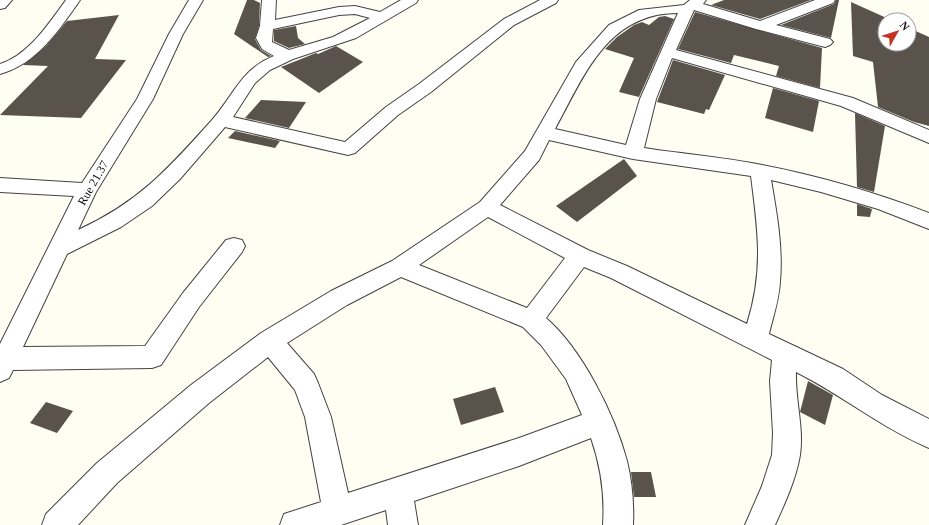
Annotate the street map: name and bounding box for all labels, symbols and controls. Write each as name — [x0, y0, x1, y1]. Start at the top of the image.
north arrow — [877, 12, 917, 52]
text: N — [898, 19, 912, 33]
street label: Rue 21.37 — [75, 158, 111, 208]

